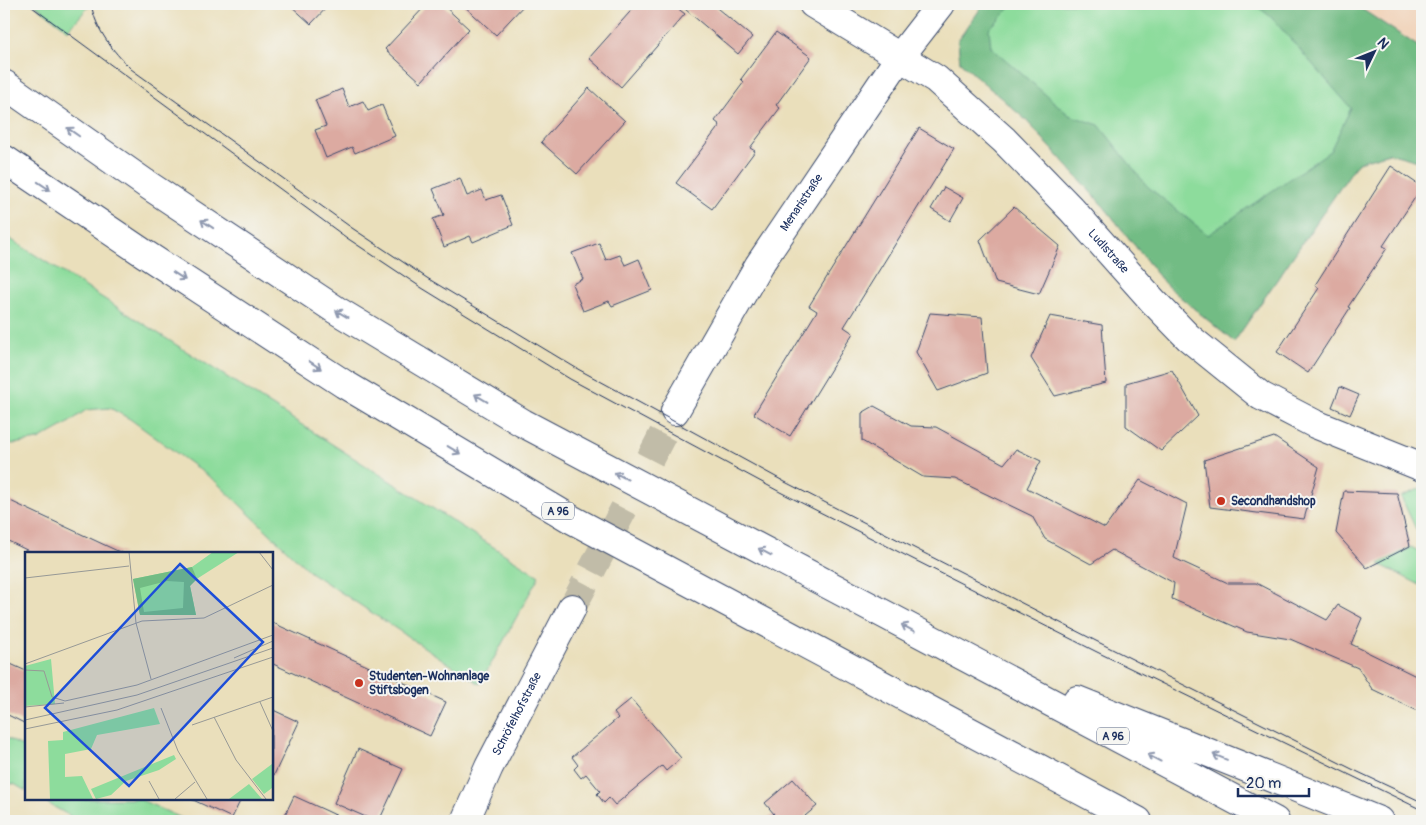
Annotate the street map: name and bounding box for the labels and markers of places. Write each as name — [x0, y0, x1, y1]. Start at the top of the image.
place label: Secondhandshop — [1231, 494, 1316, 509]
marker: Secondhandshop — [1215, 495, 1227, 507]
place label: Studenten-Wohnanlage Stiftsbogen — [369, 669, 490, 698]
marker: Studenten-Wohnanlage Stiftsbogen — [353, 677, 365, 689]

